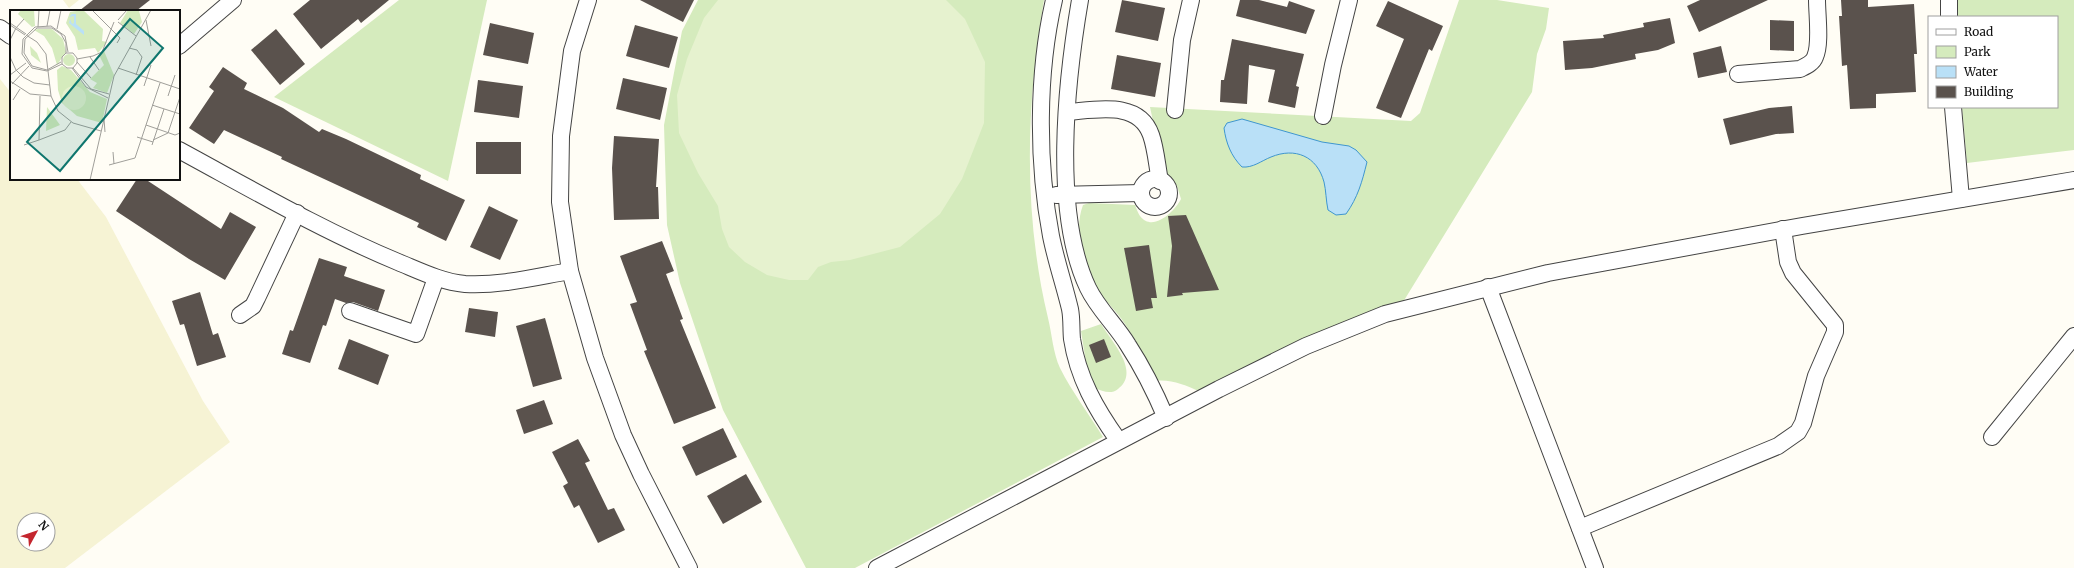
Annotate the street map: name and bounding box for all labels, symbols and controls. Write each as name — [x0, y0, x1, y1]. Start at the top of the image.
inset map — [10, 10, 180, 180]
legend — [1928, 16, 2058, 108]
text: Road — [1964, 24, 1993, 39]
text: Park — [1964, 44, 1991, 59]
text: Water — [1963, 64, 1999, 79]
text: Building — [1964, 84, 2014, 99]
north arrow — [16, 512, 56, 552]
text: N — [36, 518, 52, 534]

